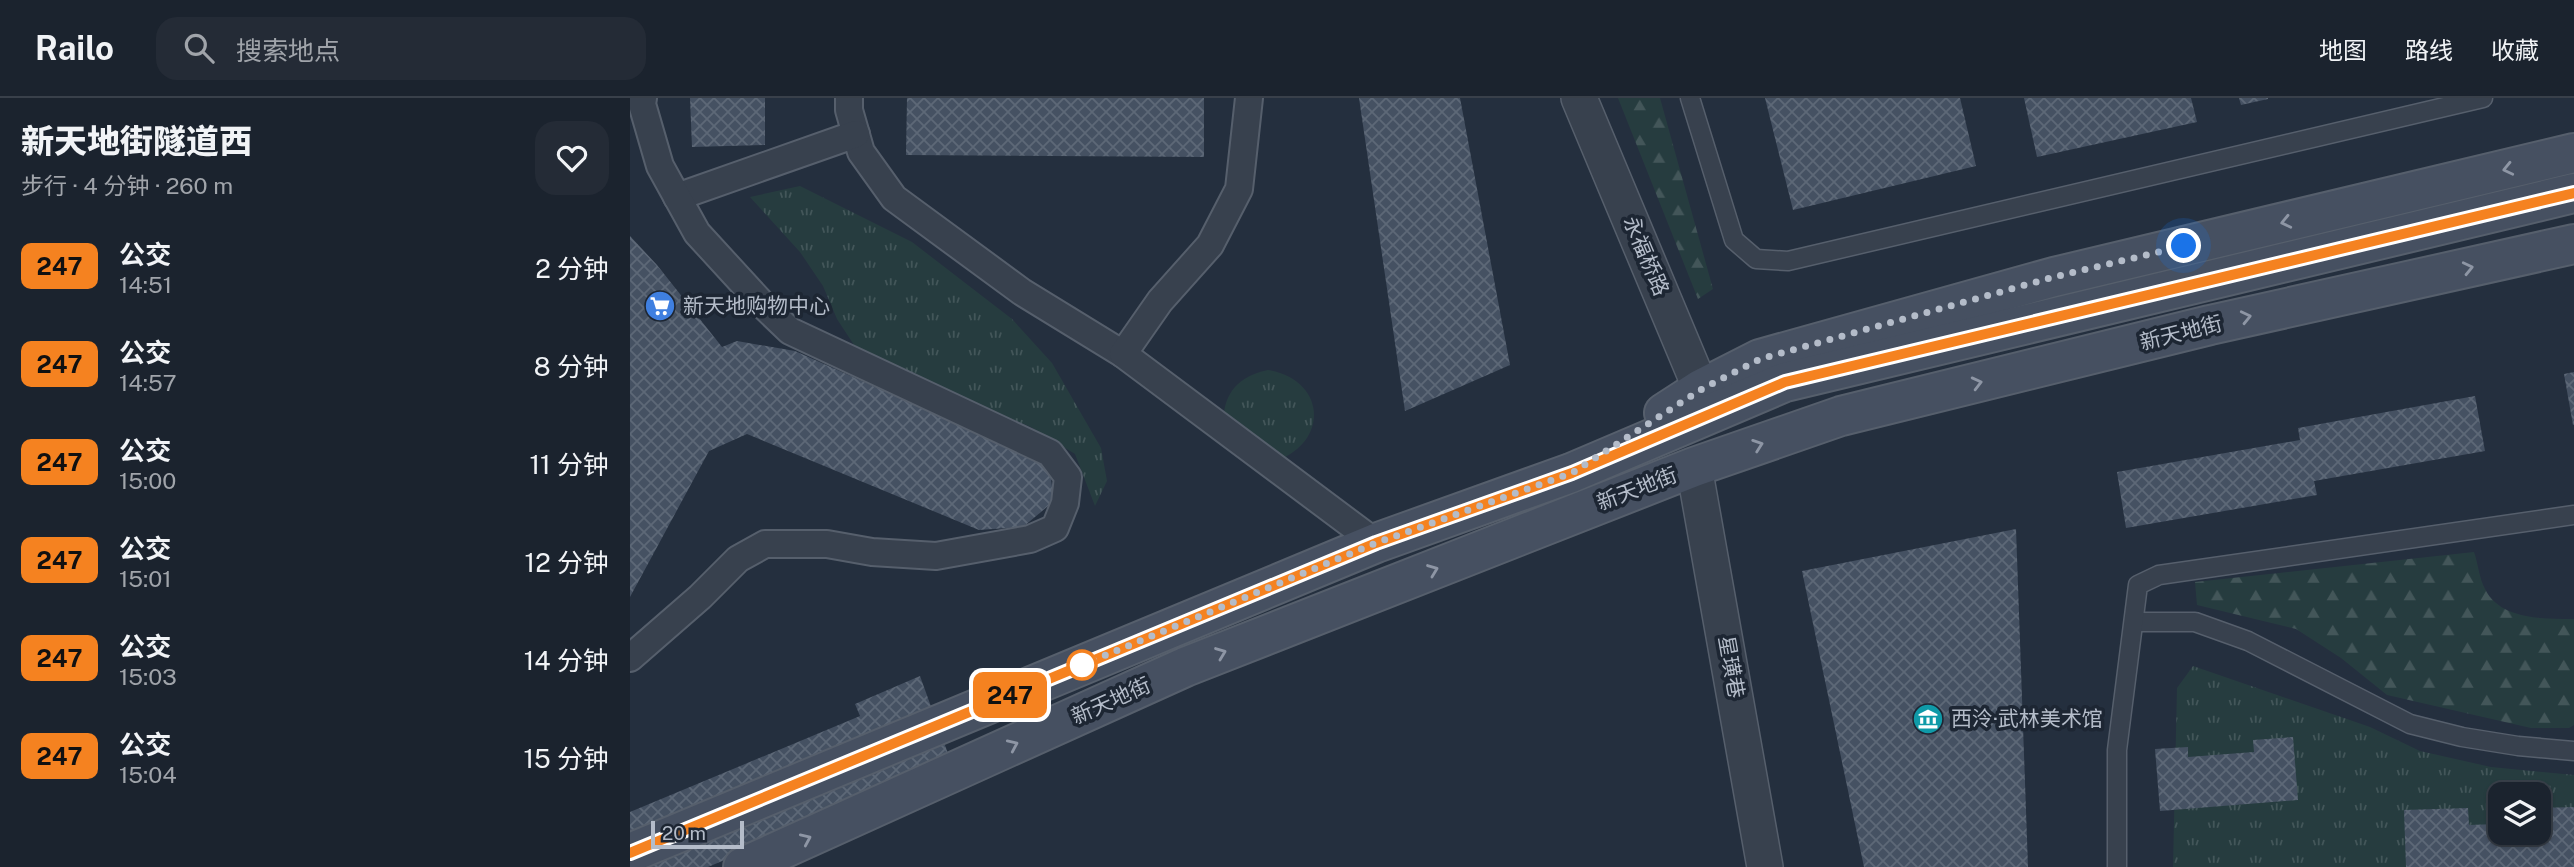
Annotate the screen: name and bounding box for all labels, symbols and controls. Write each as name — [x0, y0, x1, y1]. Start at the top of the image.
search box — [156, 17, 646, 80]
text: Railo — [35, 29, 114, 67]
icon: search — [180, 29, 218, 67]
text: 搜索地点 — [236, 35, 340, 66]
text: 地图 — [2319, 36, 2367, 64]
text: 路线 — [2405, 36, 2453, 64]
text: 收藏 — [2491, 36, 2539, 64]
button: heart — [535, 121, 609, 195]
text: 新天地街隧道西 — [21, 122, 252, 160]
one-way arrow — [2502, 161, 2514, 175]
text: 步行 · 4 分钟 · 260 m — [21, 172, 233, 199]
street label: 永福桥路 — [1619, 212, 1674, 299]
one-way arrow — [2280, 214, 2292, 228]
your location — [2166, 228, 2201, 263]
text: 公交 — [119, 239, 171, 270]
text: 247 — [36, 252, 83, 280]
text: 2 分钟 — [535, 253, 609, 284]
one-way arrow — [2462, 261, 2474, 276]
text: 14:51 — [119, 271, 172, 298]
supermarket icon: 新天地购物中心 — [643, 289, 677, 323]
place label: 新天地购物中心 — [683, 293, 830, 318]
street label: 新天地街 — [2137, 310, 2225, 355]
one-way arrow — [2240, 311, 2252, 326]
text: 公交 — [119, 337, 171, 368]
text: 247 — [36, 350, 83, 378]
text: 8 分钟 — [534, 351, 609, 382]
text: 14:57 — [119, 369, 177, 396]
one-way arrow — [1971, 377, 1983, 391]
text: 公交 — [119, 435, 171, 466]
one-way arrow — [1752, 439, 1764, 453]
text: 247 — [36, 448, 83, 476]
text: 11 分钟 — [530, 449, 609, 480]
street label: 新天地街 — [1593, 462, 1681, 515]
text: 15:00 — [119, 467, 176, 494]
text: 公交 — [119, 533, 171, 564]
text: 247 — [36, 546, 83, 574]
text: 12 分钟 — [525, 547, 609, 578]
one-way arrow — [1426, 564, 1438, 578]
text: 15:01 — [119, 565, 172, 592]
text: 公交 — [119, 631, 171, 662]
street label: 星璜巷 — [1714, 634, 1749, 700]
text: 247 — [36, 644, 83, 672]
text: 14 分钟 — [524, 645, 609, 676]
one-way arrow — [1214, 648, 1226, 662]
unlabelled marker — [1067, 650, 1097, 680]
text: 15:03 — [119, 663, 177, 690]
line badge: 247 — [970, 672, 1050, 718]
street label: 新天地街 — [1067, 672, 1154, 729]
text: 247 — [987, 681, 1033, 709]
museum icon: 西泠·武林美术馆 — [1911, 702, 1945, 736]
place label: 西泠·武林美术馆 — [1951, 706, 2103, 731]
text: 公交 — [119, 729, 171, 760]
one-way arrow — [1006, 739, 1018, 753]
text: 247 — [36, 742, 83, 770]
text: 15 分钟 — [523, 743, 609, 774]
text: 15:04 — [119, 761, 177, 788]
map controls — [2488, 782, 2551, 845]
button: layers — [2488, 782, 2551, 845]
scale bar — [651, 818, 744, 850]
text: 20 m — [662, 822, 706, 844]
one-way arrow — [798, 833, 811, 847]

